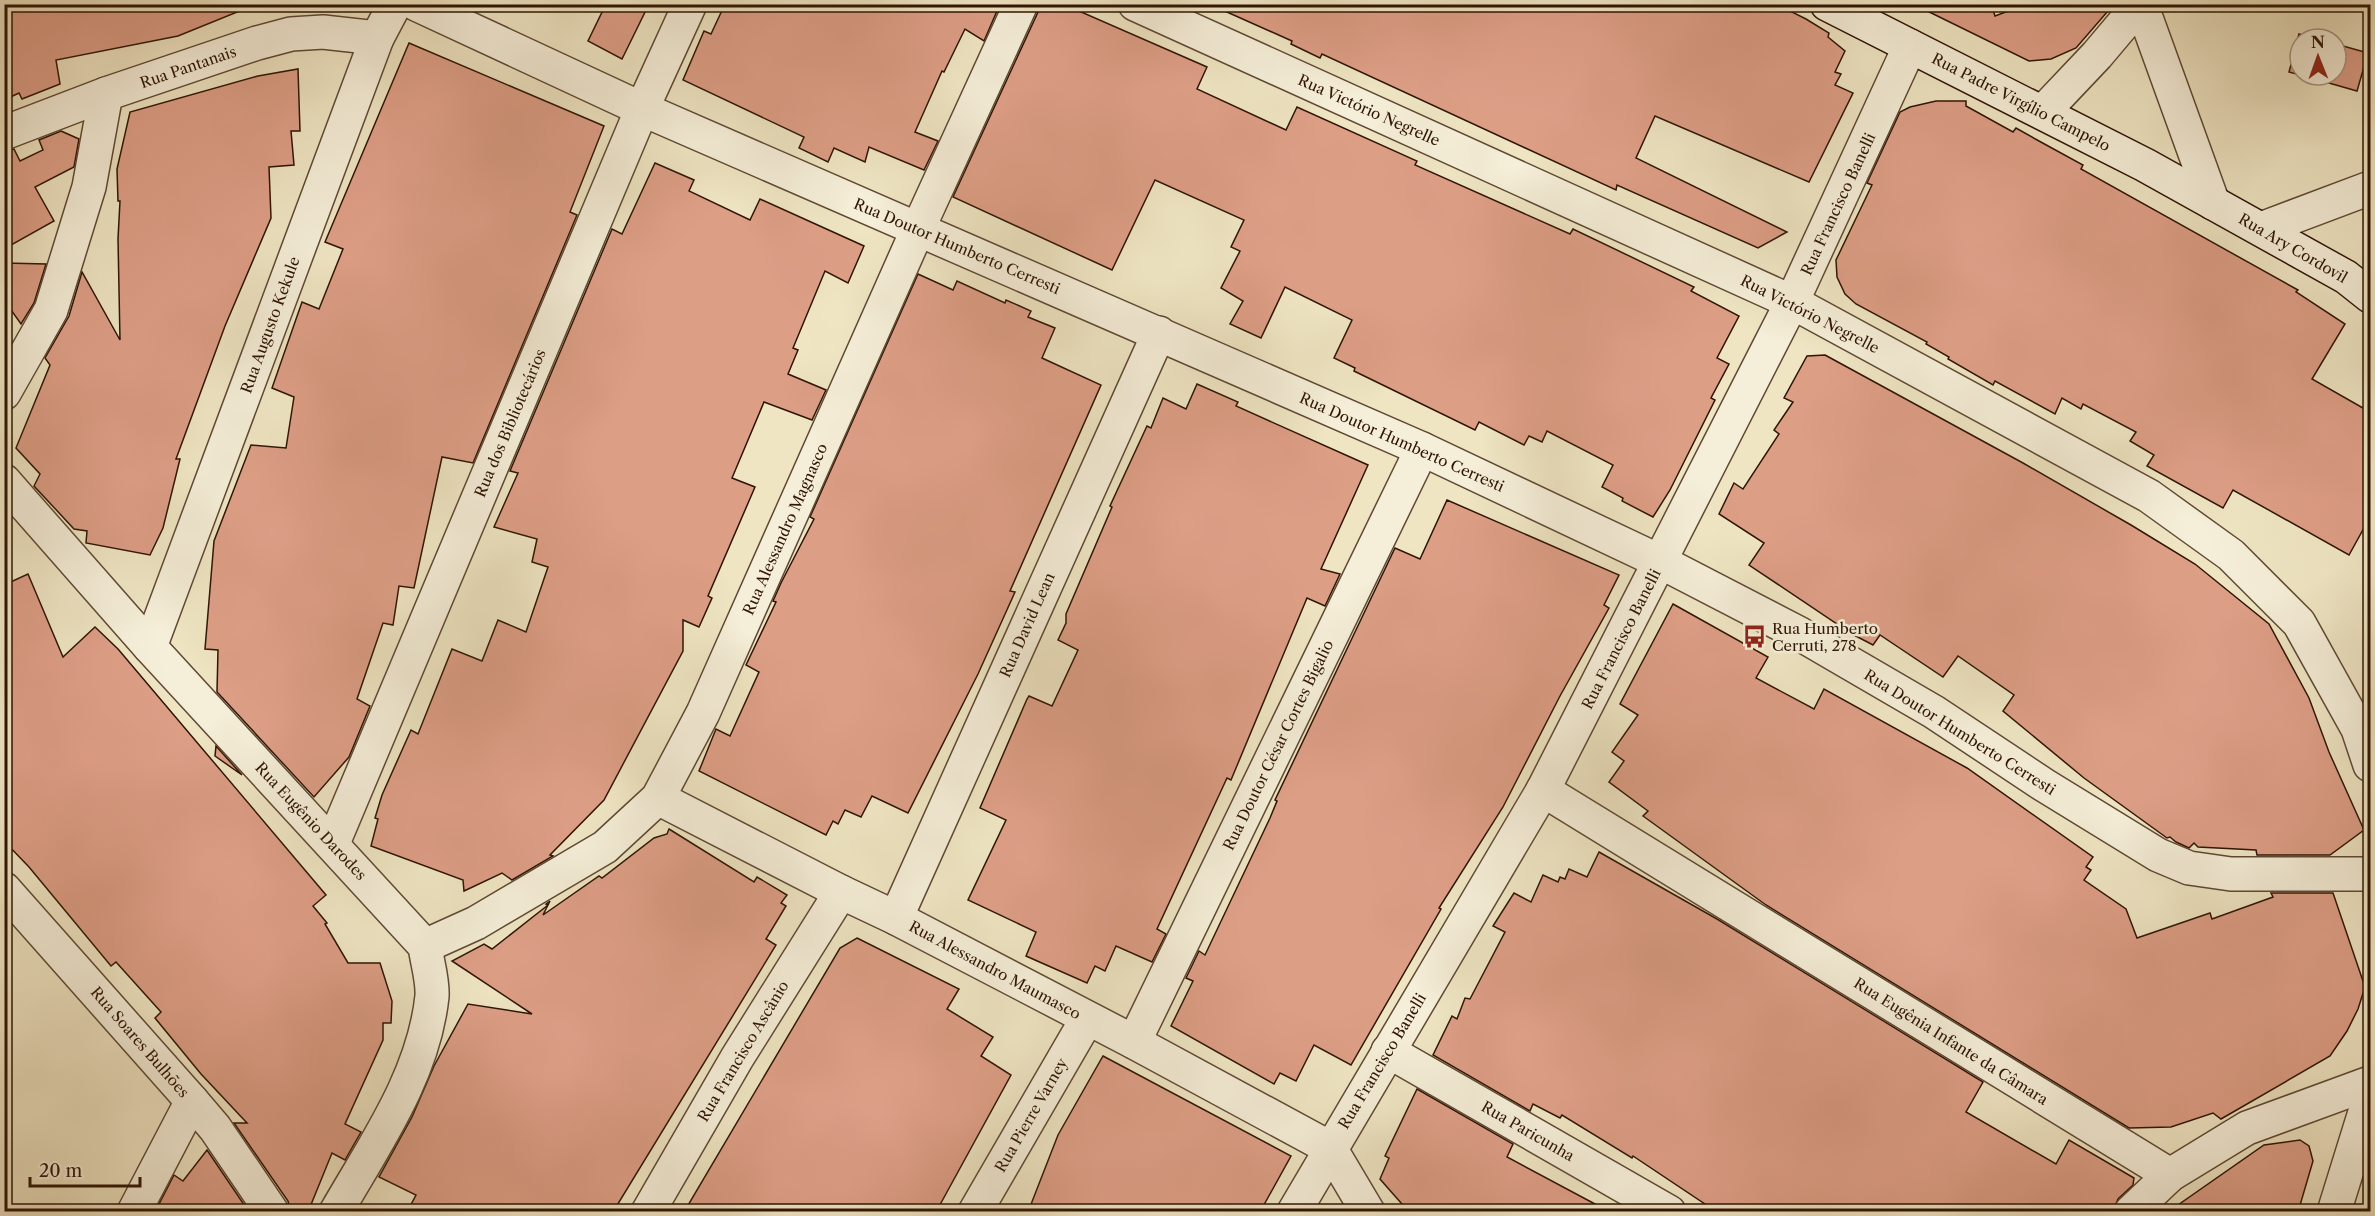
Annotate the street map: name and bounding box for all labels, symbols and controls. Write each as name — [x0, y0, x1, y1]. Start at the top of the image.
north arrow — [2288, 27, 2348, 87]
text: N — [2311, 32, 2325, 52]
street label: Rua Pantanais — [137, 42, 239, 92]
street label: Rua Padre Virgílio Campelo — [1929, 49, 2113, 155]
street label: Rua Victório Negrelle — [1295, 70, 1443, 150]
street label: Rua Francisco Banelli — [1797, 129, 1880, 278]
street label: Rua Doutor Humberto Cerresti — [851, 194, 1063, 298]
street label: Rua Ary Cordovil — [2235, 209, 2351, 287]
street label: Rua Augusto Kekule — [236, 254, 304, 396]
street label: Rua Victório Negrelle — [1737, 271, 1883, 357]
street label: Rua dos Bibliotecários — [470, 346, 550, 500]
street label: Rua Doutor Humberto Cerresti — [1297, 388, 1508, 496]
street label: Rua Alessandro Magnasco — [739, 440, 831, 618]
street label: Rua Francisco Banelli — [1577, 565, 1665, 712]
street label: Rua David Lean — [995, 569, 1059, 680]
place label: Rua Humberto Cerruti, 278 — [1772, 619, 1878, 655]
bus stop icon: Rua Humberto Cerruti, 278 — [1741, 624, 1767, 650]
street label: Rua Doutor César Cortes Bigalio — [1219, 637, 1337, 853]
street label: Rua Doutor Humberto Cerresti — [1861, 665, 2060, 799]
street label: Rua Eugênio Darodes — [251, 758, 371, 884]
street label: Rua Alessandro Maumasco — [906, 917, 1084, 1023]
street label: Rua Eugênia Infante da Câmara — [1850, 973, 2052, 1109]
street label: Rua Francisco Ascânio — [693, 977, 793, 1125]
street label: Rua Soares Bulhões — [87, 983, 193, 1101]
street label: Rua Francisco Banelli — [1334, 989, 1430, 1132]
street label: Rua Pierre Varney — [991, 1054, 1072, 1175]
street label: Rua Paricunha — [1478, 1097, 1578, 1165]
scale bar — [30, 1150, 140, 1188]
text: 20 m — [39, 1160, 83, 1182]

